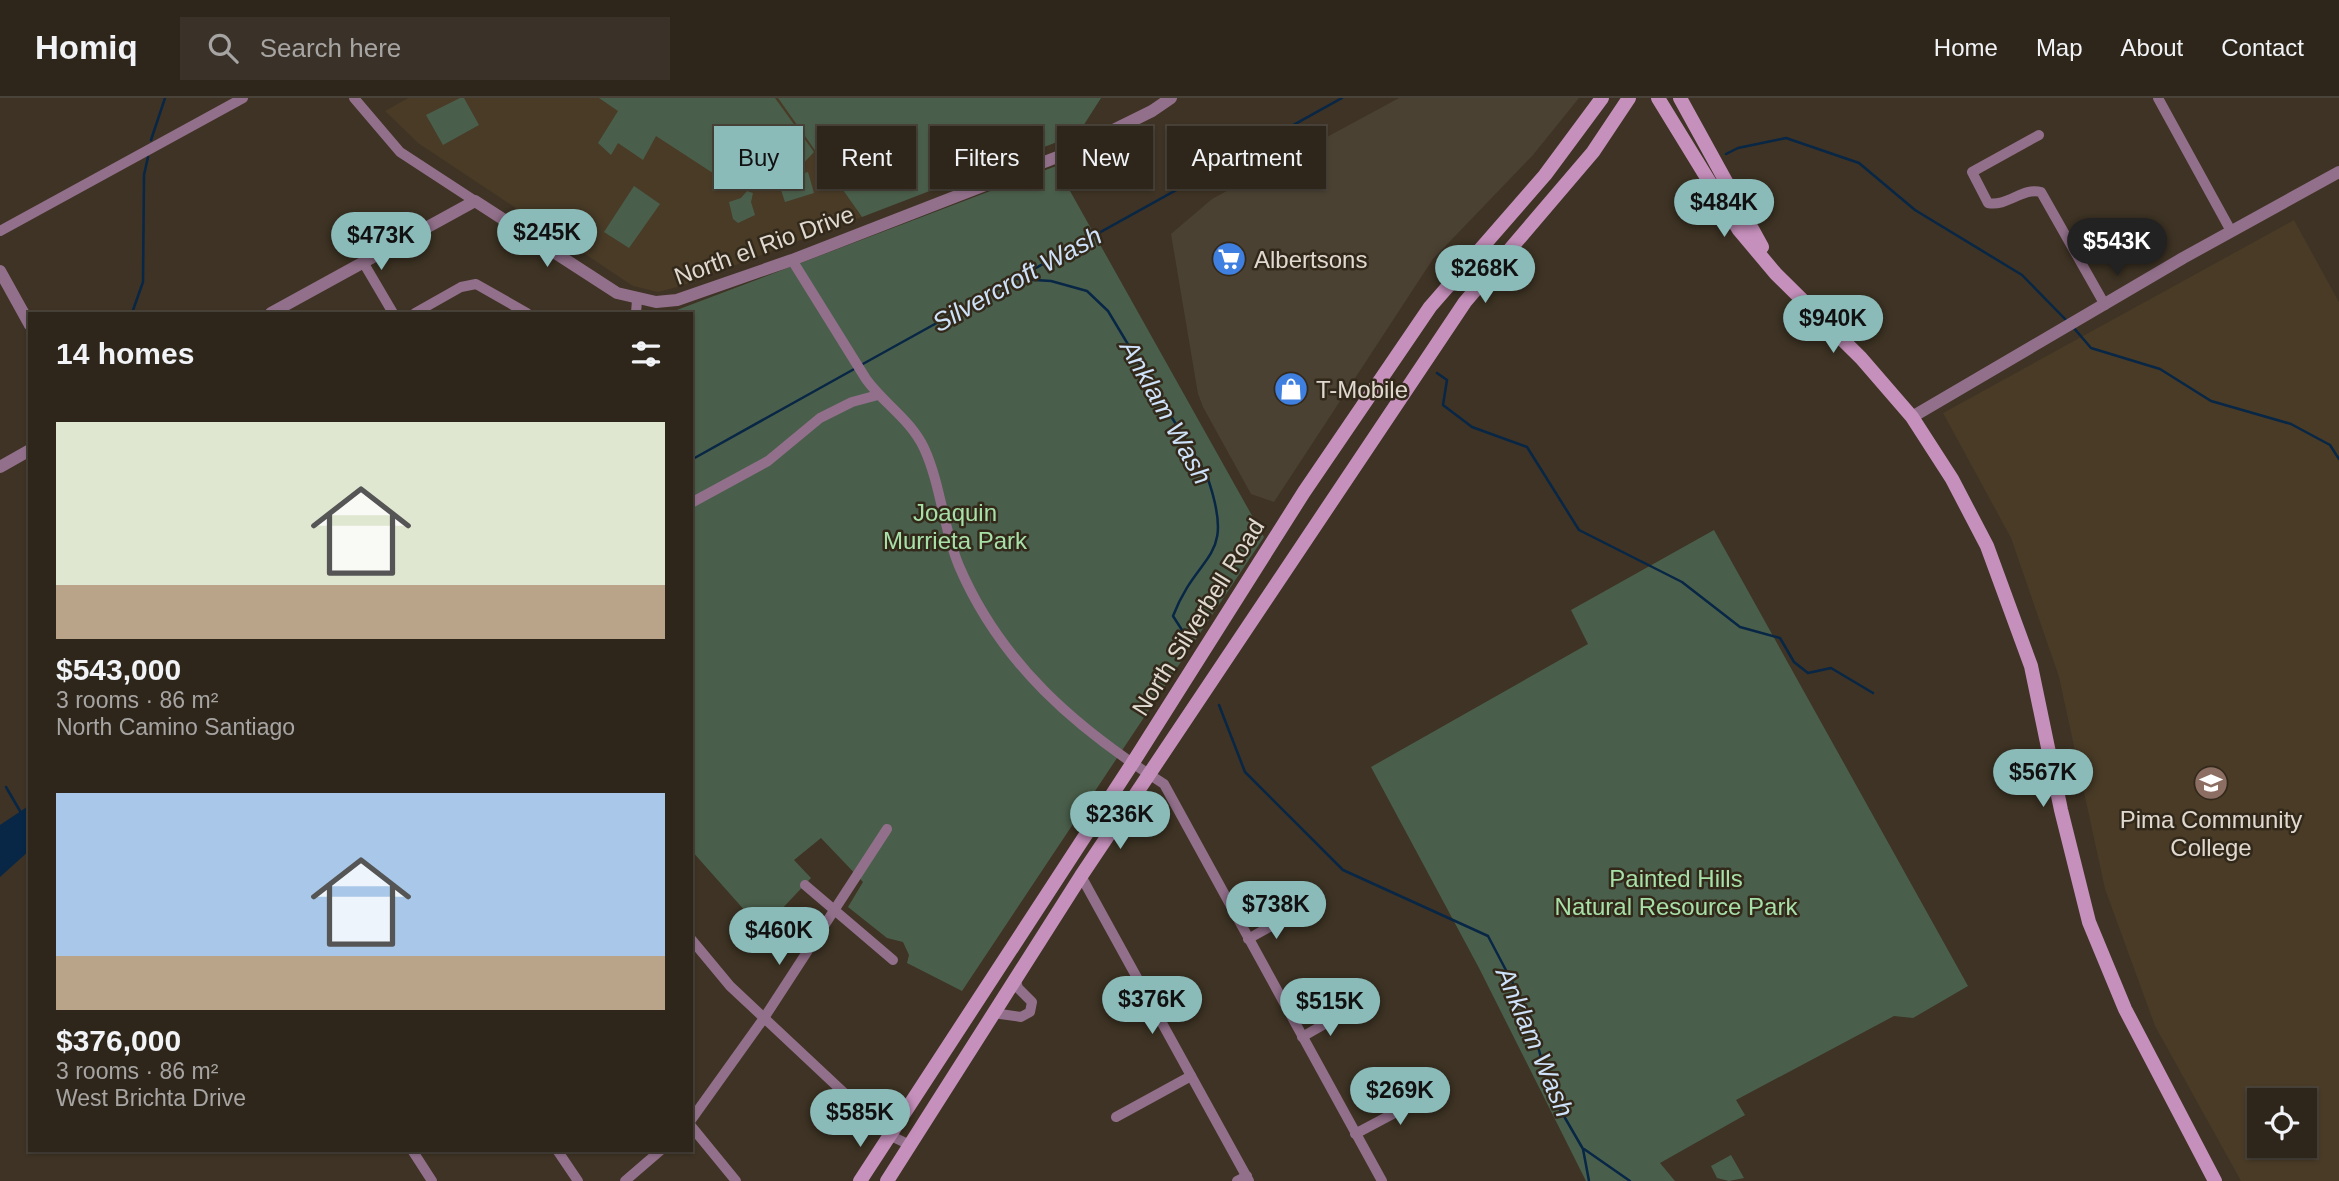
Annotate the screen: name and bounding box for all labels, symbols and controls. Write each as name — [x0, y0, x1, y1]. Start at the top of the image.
search box — [180, 17, 670, 80]
text: Homiq — [35, 29, 138, 66]
icon: search — [204, 29, 242, 67]
text: Search here — [260, 33, 401, 63]
text: Home — [1934, 34, 1998, 61]
text: Map — [2036, 34, 2083, 61]
text: About — [2121, 34, 2183, 61]
text: Contact — [2221, 34, 2304, 61]
chip: Buy — [714, 126, 803, 189]
chip: Rent — [817, 126, 916, 189]
chip: Filters — [930, 126, 1043, 189]
chip: New — [1057, 126, 1153, 189]
chip: Apartment — [1167, 126, 1326, 189]
pin: $484K — [1675, 180, 1773, 239]
text: $484K — [1690, 189, 1758, 215]
street label: North el Rio Drive — [670, 200, 858, 290]
pin: $245K — [498, 209, 596, 269]
pin: $473K — [332, 212, 430, 272]
pin: $543K — [2068, 218, 2166, 278]
text: $245K — [513, 219, 581, 245]
water label: Silvercroft Wash — [927, 220, 1107, 338]
text: $473K — [347, 222, 415, 248]
text: $543K — [2083, 228, 2151, 254]
supermarket icon: Albertsons — [1210, 240, 1248, 278]
place label: Albertsons — [1254, 246, 1367, 273]
pin: $268K — [1436, 246, 1534, 305]
text: $268K — [1451, 255, 1519, 281]
pin: $940K — [1784, 296, 1882, 355]
text: $940K — [1799, 305, 1867, 331]
water label: Anklam Wash — [1113, 333, 1218, 489]
icon: filters — [627, 335, 665, 373]
text: 14 homes — [56, 337, 194, 370]
shop icon: T-Mobile — [1272, 370, 1310, 408]
place label: T-Mobile — [1316, 376, 1408, 403]
icon: home — [298, 468, 424, 594]
park label: Joaquin Murrieta Park — [883, 499, 1028, 554]
street label: North Silverbell Road — [1126, 514, 1270, 720]
text: $543,000 — [56, 653, 181, 686]
text: 3 rooms · 86 m² — [56, 687, 218, 713]
text: North Camino Santiago — [56, 714, 295, 740]
pin: $567K — [1994, 750, 2092, 809]
text: $567K — [2009, 759, 2077, 785]
school or university icon: Pima Community College — [2192, 764, 2230, 802]
pin: $236K — [1071, 792, 1169, 851]
text: $236K — [1086, 801, 1154, 827]
place label: Pima Community College — [2120, 806, 2302, 861]
icon: home — [298, 839, 424, 965]
park label: Painted Hills Natural Resource Park — [1555, 865, 1798, 920]
pin: $738K — [1227, 882, 1325, 941]
text: $738K — [1242, 891, 1310, 917]
pin: $460K — [730, 908, 828, 967]
text: $460K — [745, 917, 813, 943]
water label: Anklam Wash — [1489, 961, 1580, 1121]
pin: $376K — [1103, 976, 1201, 1036]
pin: $515K — [1281, 978, 1379, 1038]
text: $376K — [1118, 986, 1186, 1012]
text: $515K — [1296, 988, 1364, 1014]
text: $376,000 — [56, 1024, 181, 1057]
text: 3 rooms · 86 m² — [56, 1058, 218, 1084]
pin: $269K — [1351, 1068, 1449, 1127]
text: $269K — [1366, 1077, 1434, 1103]
text: West Brichta Drive — [56, 1085, 246, 1111]
map controls — [2247, 1088, 2317, 1158]
button: locate — [2247, 1088, 2317, 1158]
pin: $585K — [811, 1090, 909, 1149]
text: $585K — [826, 1099, 894, 1125]

